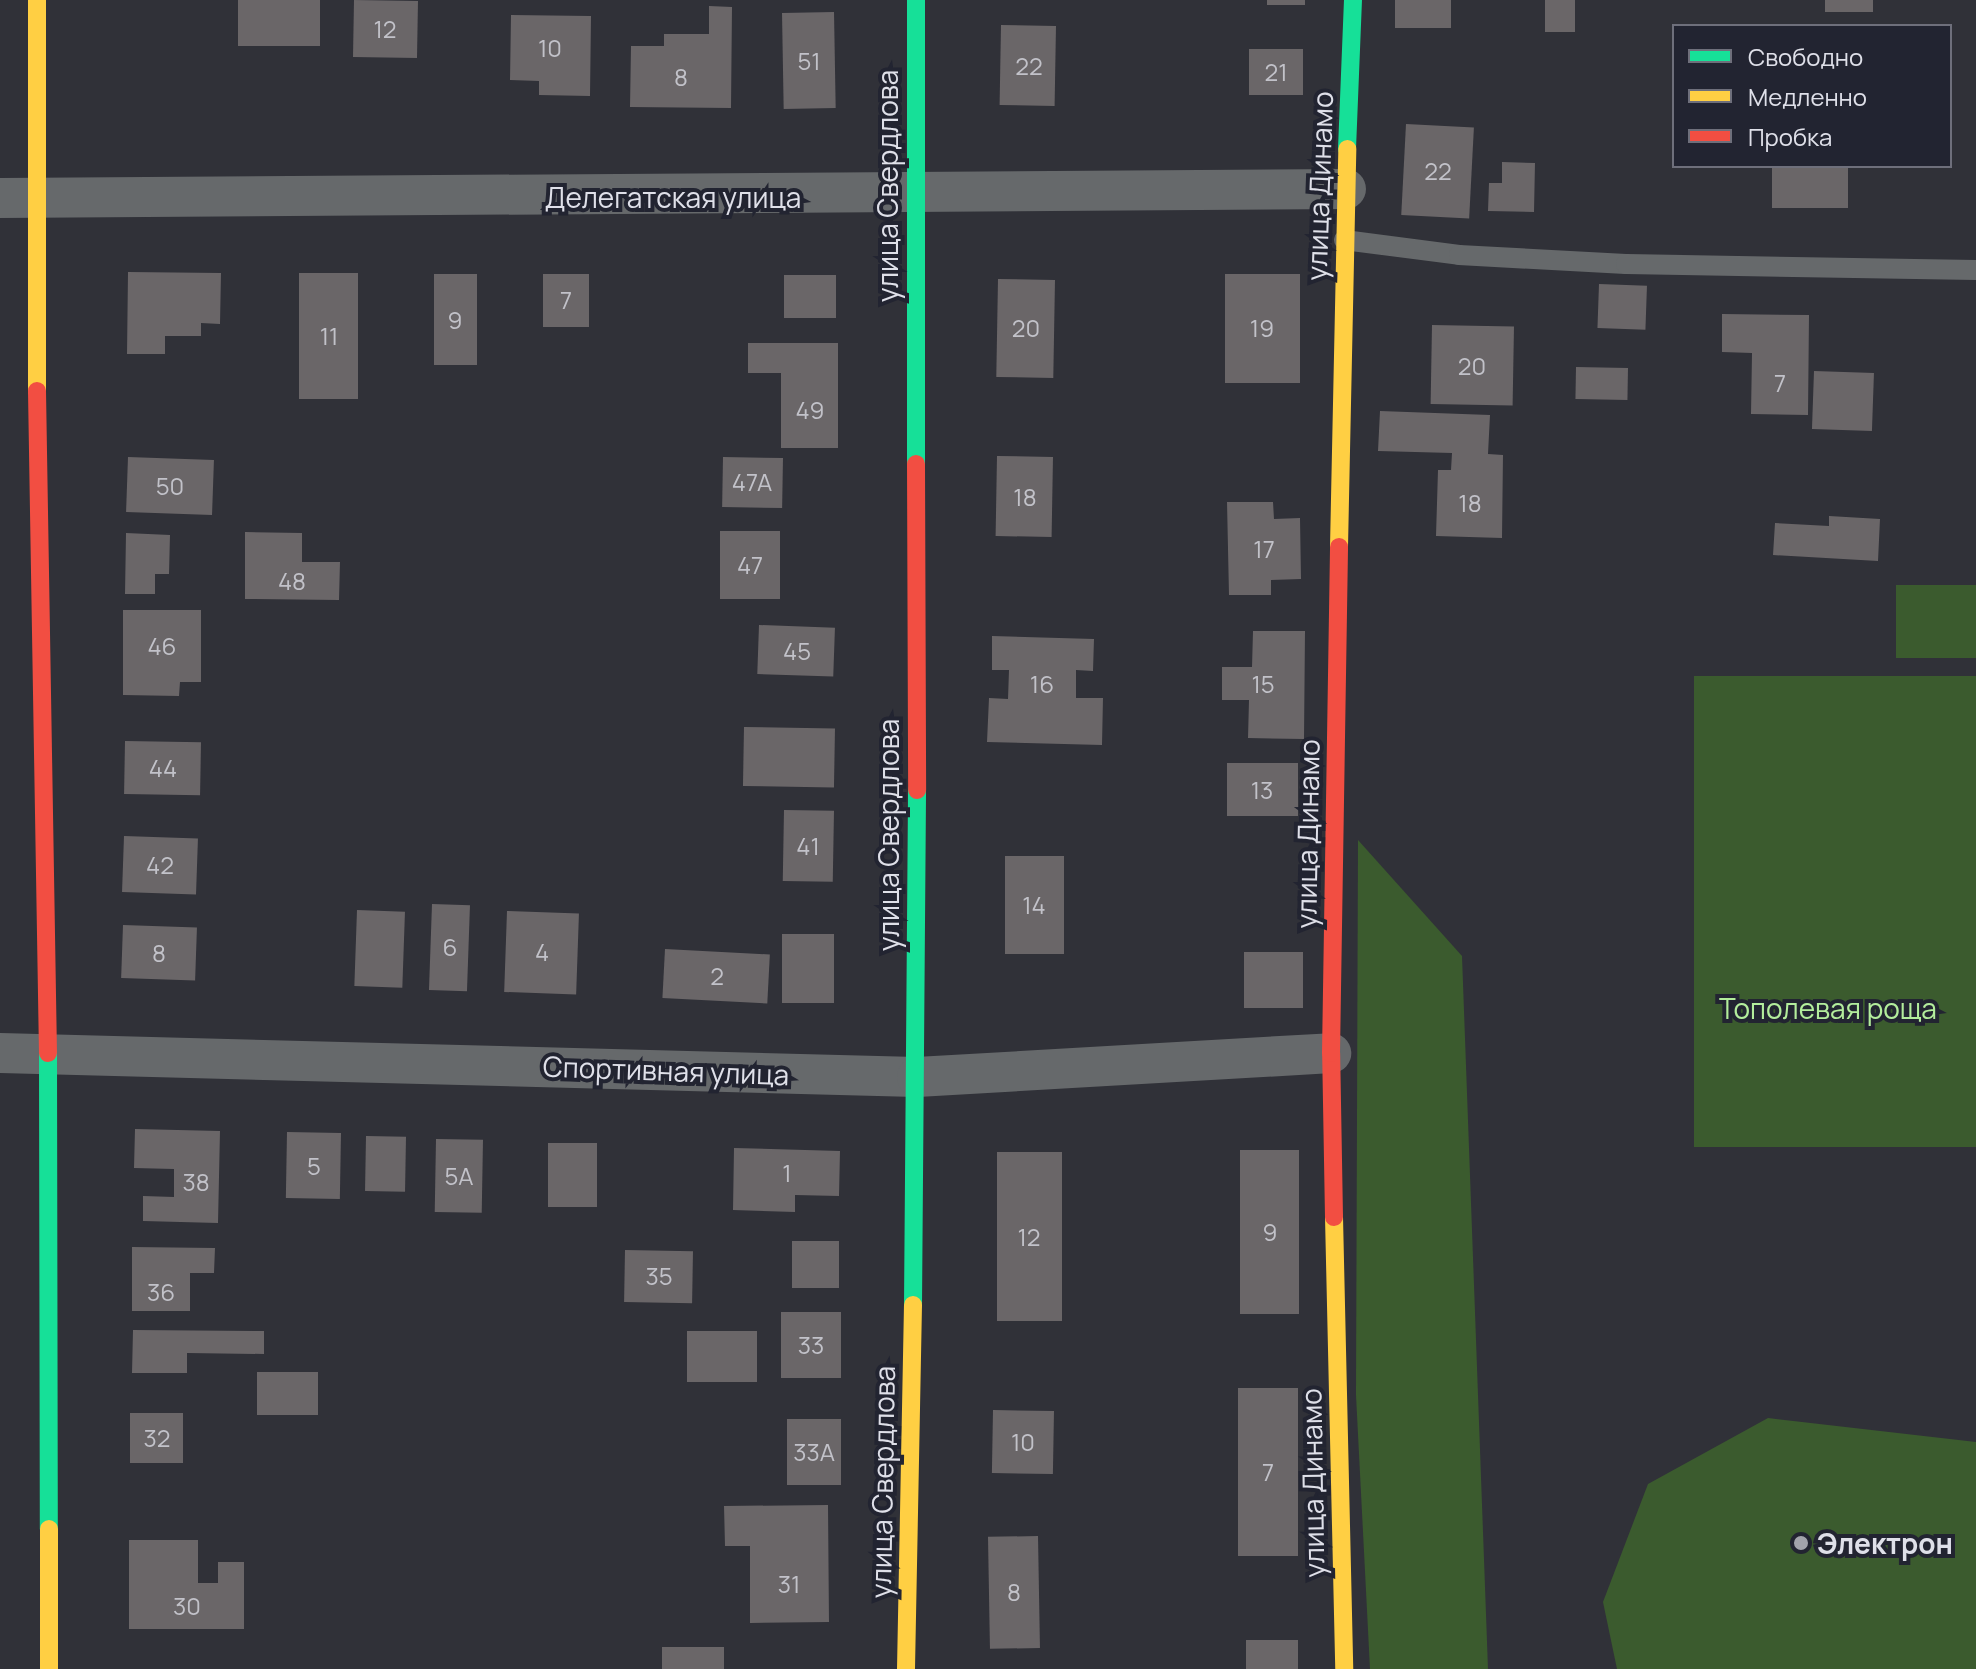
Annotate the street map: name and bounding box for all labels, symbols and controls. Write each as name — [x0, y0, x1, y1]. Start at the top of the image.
house number: 12 — [373, 15, 397, 43]
legend — [1672, 24, 1952, 168]
house number: 10 — [538, 34, 562, 62]
text: Свободно — [1748, 40, 1863, 73]
house number: 51 — [797, 47, 821, 75]
house number: 22 — [1015, 52, 1043, 80]
house number: 21 — [1264, 58, 1288, 86]
house number: 8 — [674, 63, 688, 91]
street label: улица Свердлова — [870, 70, 904, 302]
text: Медленно — [1748, 80, 1867, 113]
street label: улица Динамо — [1299, 91, 1339, 281]
text: Пробка — [1748, 120, 1832, 153]
house number: 22 — [1424, 157, 1452, 185]
street label: Делегатская улица — [545, 180, 801, 214]
house number: 7 — [560, 286, 572, 314]
house number: 9 — [448, 306, 462, 334]
house number: 20 — [1012, 314, 1040, 342]
house number: 19 — [1250, 314, 1274, 342]
house number: 11 — [320, 322, 338, 350]
house number: 20 — [1458, 352, 1486, 380]
house number: 7 — [1774, 369, 1786, 397]
house number: 49 — [796, 396, 824, 424]
house number: 47А — [732, 468, 772, 496]
house number: 50 — [156, 472, 184, 500]
house number: 18 — [1013, 483, 1037, 511]
house number: 18 — [1458, 489, 1482, 517]
house number: 17 — [1253, 535, 1275, 563]
house number: 47 — [737, 551, 763, 579]
house number: 48 — [278, 567, 306, 595]
house number: 46 — [147, 632, 177, 660]
house number: 45 — [783, 637, 811, 665]
house number: 16 — [1030, 670, 1054, 698]
house number: 15 — [1251, 670, 1275, 698]
street label: улица Свердлова — [871, 719, 905, 951]
street label: улица Динамо — [1289, 739, 1325, 929]
house number: 44 — [149, 754, 177, 782]
house number: 13 — [1251, 776, 1273, 804]
house number: 41 — [796, 832, 820, 860]
house number: 42 — [146, 851, 174, 879]
house number: 14 — [1022, 891, 1046, 919]
house number: 6 — [443, 933, 457, 961]
house number: 4 — [535, 938, 549, 966]
house number: 8 — [152, 939, 166, 967]
house number: 2 — [710, 962, 724, 990]
park label: Тополевая роща — [1719, 991, 1937, 1025]
street label: Спортивная улица — [542, 1049, 790, 1091]
house number: 5 — [307, 1152, 321, 1180]
house number: 1 — [782, 1159, 792, 1187]
house number: 5А — [444, 1162, 474, 1190]
house number: 38 — [182, 1168, 210, 1196]
house number: 9 — [1263, 1218, 1277, 1246]
house number: 12 — [1017, 1223, 1041, 1251]
house number: 35 — [645, 1262, 673, 1290]
house number: 36 — [147, 1278, 175, 1306]
house number: 33 — [798, 1331, 824, 1359]
street label: улица Свердлова — [863, 1365, 901, 1599]
street label: улица Динамо — [1294, 1388, 1330, 1578]
house number: 32 — [144, 1424, 170, 1452]
house number: 10 — [1011, 1428, 1035, 1456]
house number: 33А — [793, 1438, 835, 1466]
house number: 7 — [1262, 1458, 1274, 1486]
place label: Электрон — [1817, 1526, 1953, 1560]
marker: Электрон — [1792, 1534, 1810, 1552]
house number: 31 — [778, 1570, 800, 1598]
house number: 8 — [1007, 1578, 1021, 1606]
house number: 30 — [173, 1592, 201, 1620]

